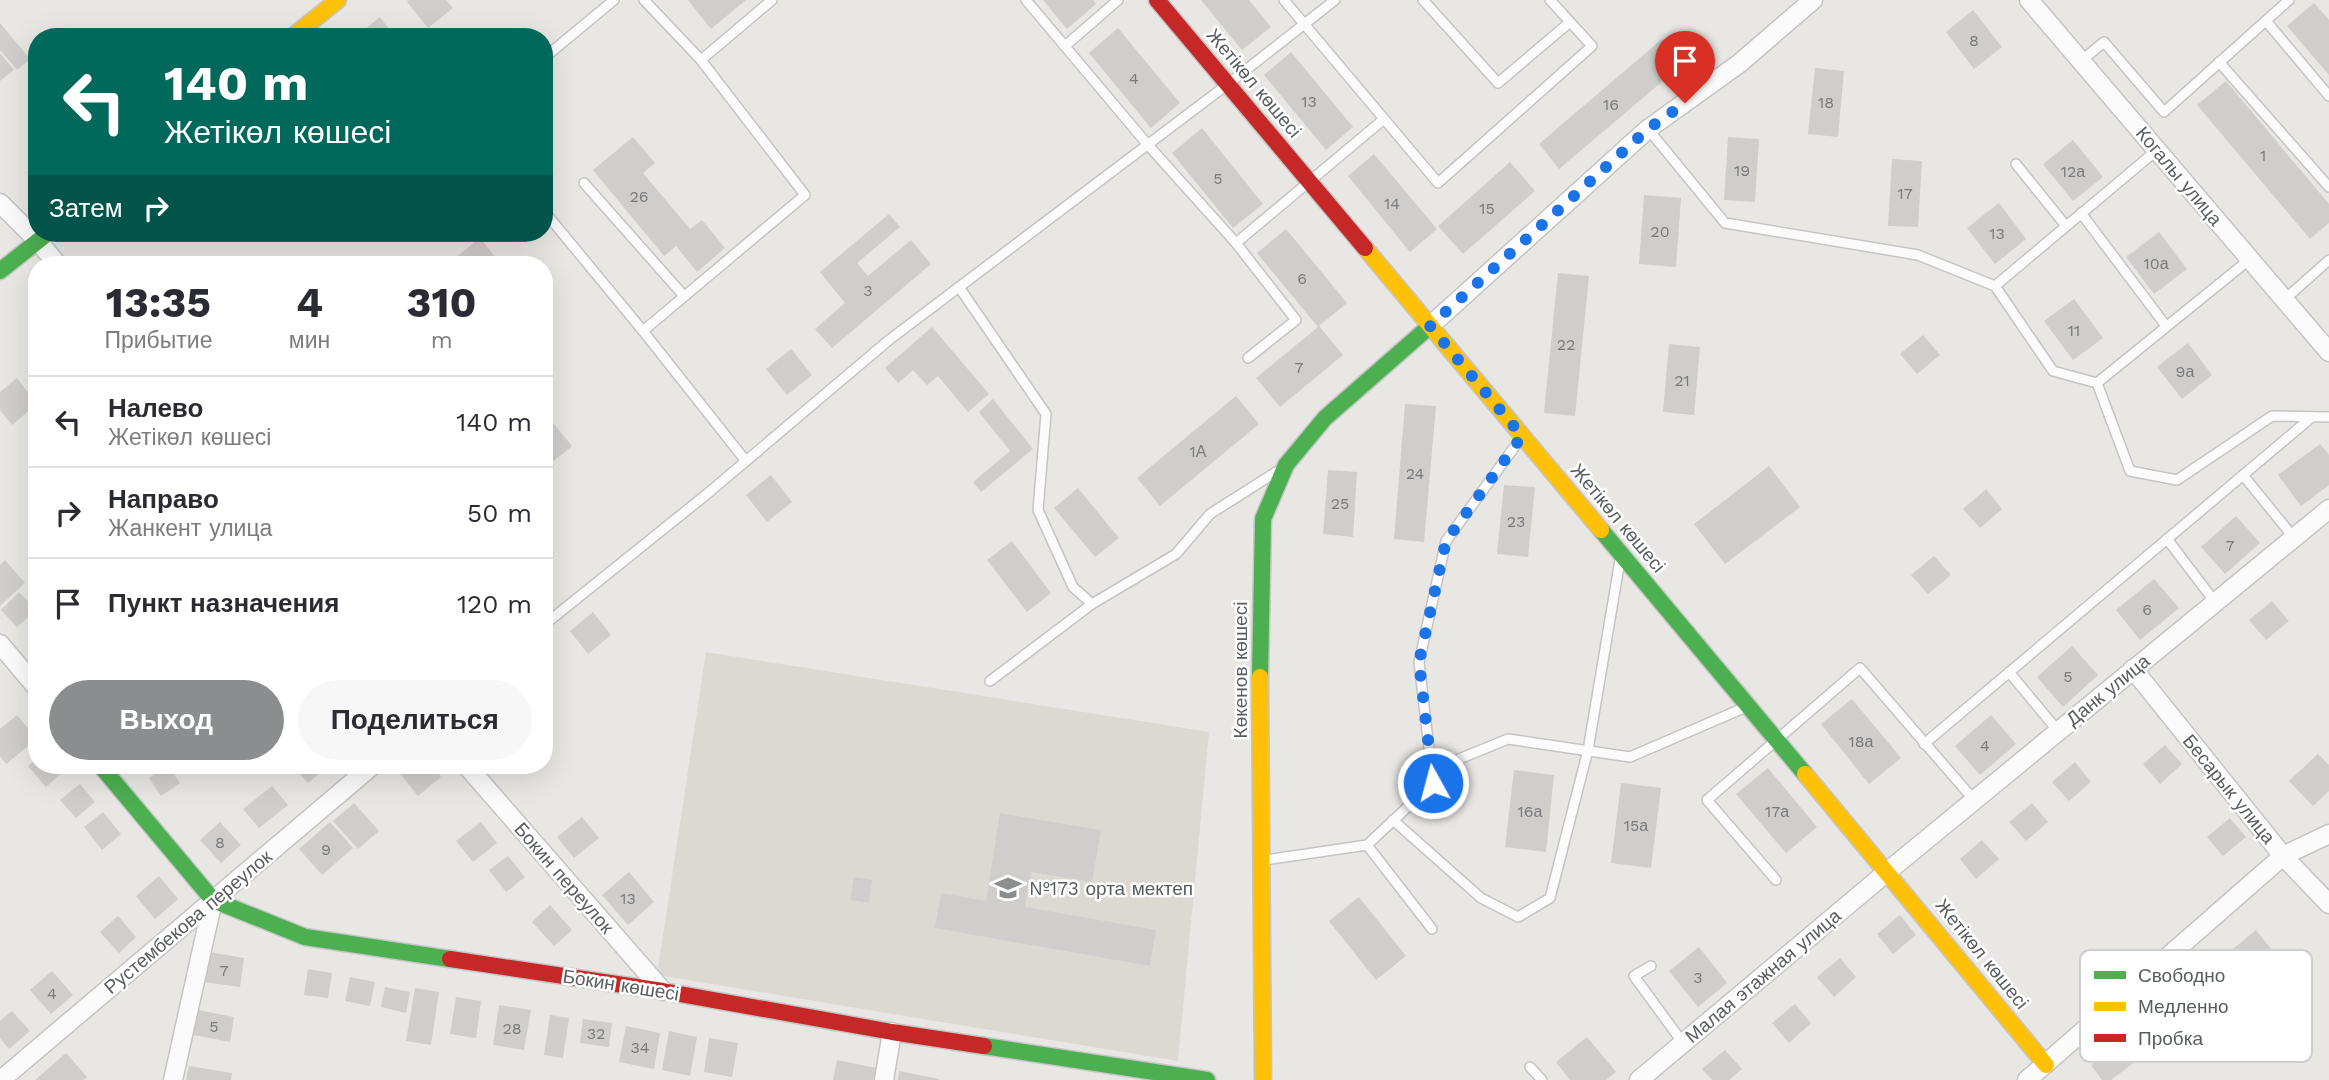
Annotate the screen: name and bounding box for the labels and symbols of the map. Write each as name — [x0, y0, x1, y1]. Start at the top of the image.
street label: Жетікөл көшесі — [1202, 24, 1306, 142]
pin — [1655, 31, 1715, 103]
house number: 8 — [1969, 31, 1979, 50]
house number: 4 — [1129, 69, 1139, 88]
house number: 13 — [1301, 92, 1317, 111]
house number: 18 — [1818, 93, 1834, 112]
house number: 16 — [1603, 95, 1619, 114]
street label: Когалы улица — [2131, 122, 2227, 231]
house number: 1 — [2260, 146, 2266, 165]
house number: 19 — [1734, 161, 1750, 180]
house number: 12а — [2061, 162, 2085, 181]
house number: 5 — [1213, 169, 1223, 188]
house number: 17 — [1897, 184, 1913, 203]
house number: 26 — [629, 187, 649, 206]
house number: 14 — [1384, 194, 1400, 213]
house number: 15 — [1479, 199, 1495, 218]
house number: 20 — [1650, 222, 1670, 241]
house number: 13 — [1989, 224, 2005, 243]
house number: 10а — [2143, 254, 2169, 273]
house number: 6 — [1297, 269, 1307, 288]
house number: 3 — [863, 281, 873, 300]
house number: 11 — [2068, 321, 2080, 340]
house number: 22 — [1557, 335, 1575, 354]
house number: 7 — [1295, 358, 1304, 377]
house number: 9а — [2176, 362, 2194, 381]
house number: 21 — [1674, 371, 1690, 390]
house number: 1А — [1190, 442, 1207, 461]
street label: Жетікөл көшесі — [1566, 459, 1670, 577]
house number: 24 — [1406, 464, 1425, 483]
house number: 25 — [1331, 494, 1349, 513]
house number: 23 — [1507, 512, 1525, 531]
house number: 7 — [2226, 536, 2235, 555]
house number: 6 — [2142, 600, 2152, 619]
street label: Көкенов көшесі — [1229, 602, 1252, 738]
street label: Данк улица — [2062, 649, 2155, 731]
house number: 5 — [2063, 667, 2073, 686]
street label: Бесарык улица — [2178, 730, 2280, 849]
house number: 18а — [1849, 732, 1874, 751]
house number: 4 — [1980, 736, 1990, 755]
position arrow — [1396, 746, 1470, 820]
house number: 16а — [1518, 802, 1543, 821]
house number: 17а — [1765, 802, 1789, 821]
house number: 15а — [1624, 816, 1648, 835]
street label: Бокин переулок — [509, 818, 619, 939]
house number: 8 — [215, 833, 225, 852]
house number: 9 — [321, 840, 331, 859]
street label: Рустембекова переулок — [100, 845, 277, 999]
school or university icon: №173 орта мектеп — [993, 873, 1023, 903]
place label: №173 орта мектеп — [1029, 877, 1193, 900]
house number: 13 — [620, 889, 636, 908]
street label: Жетікөл көшесі — [1931, 894, 2033, 1014]
street label: Малая этажная улица — [1680, 904, 1846, 1048]
legend — [2080, 950, 2312, 1062]
house number: 7 — [220, 961, 229, 980]
street label: Бокин көшесі — [561, 964, 681, 1006]
text: Свободно — [2138, 964, 2225, 987]
house number: 3 — [1693, 968, 1703, 987]
house number: 4 — [47, 984, 57, 1003]
text: Медленно — [2138, 995, 2228, 1018]
house number: 5 — [209, 1017, 219, 1036]
house number: 28 — [502, 1019, 522, 1038]
house number: 32 — [587, 1024, 605, 1043]
text: Пробка — [2138, 1027, 2203, 1050]
house number: 34 — [630, 1038, 650, 1057]

